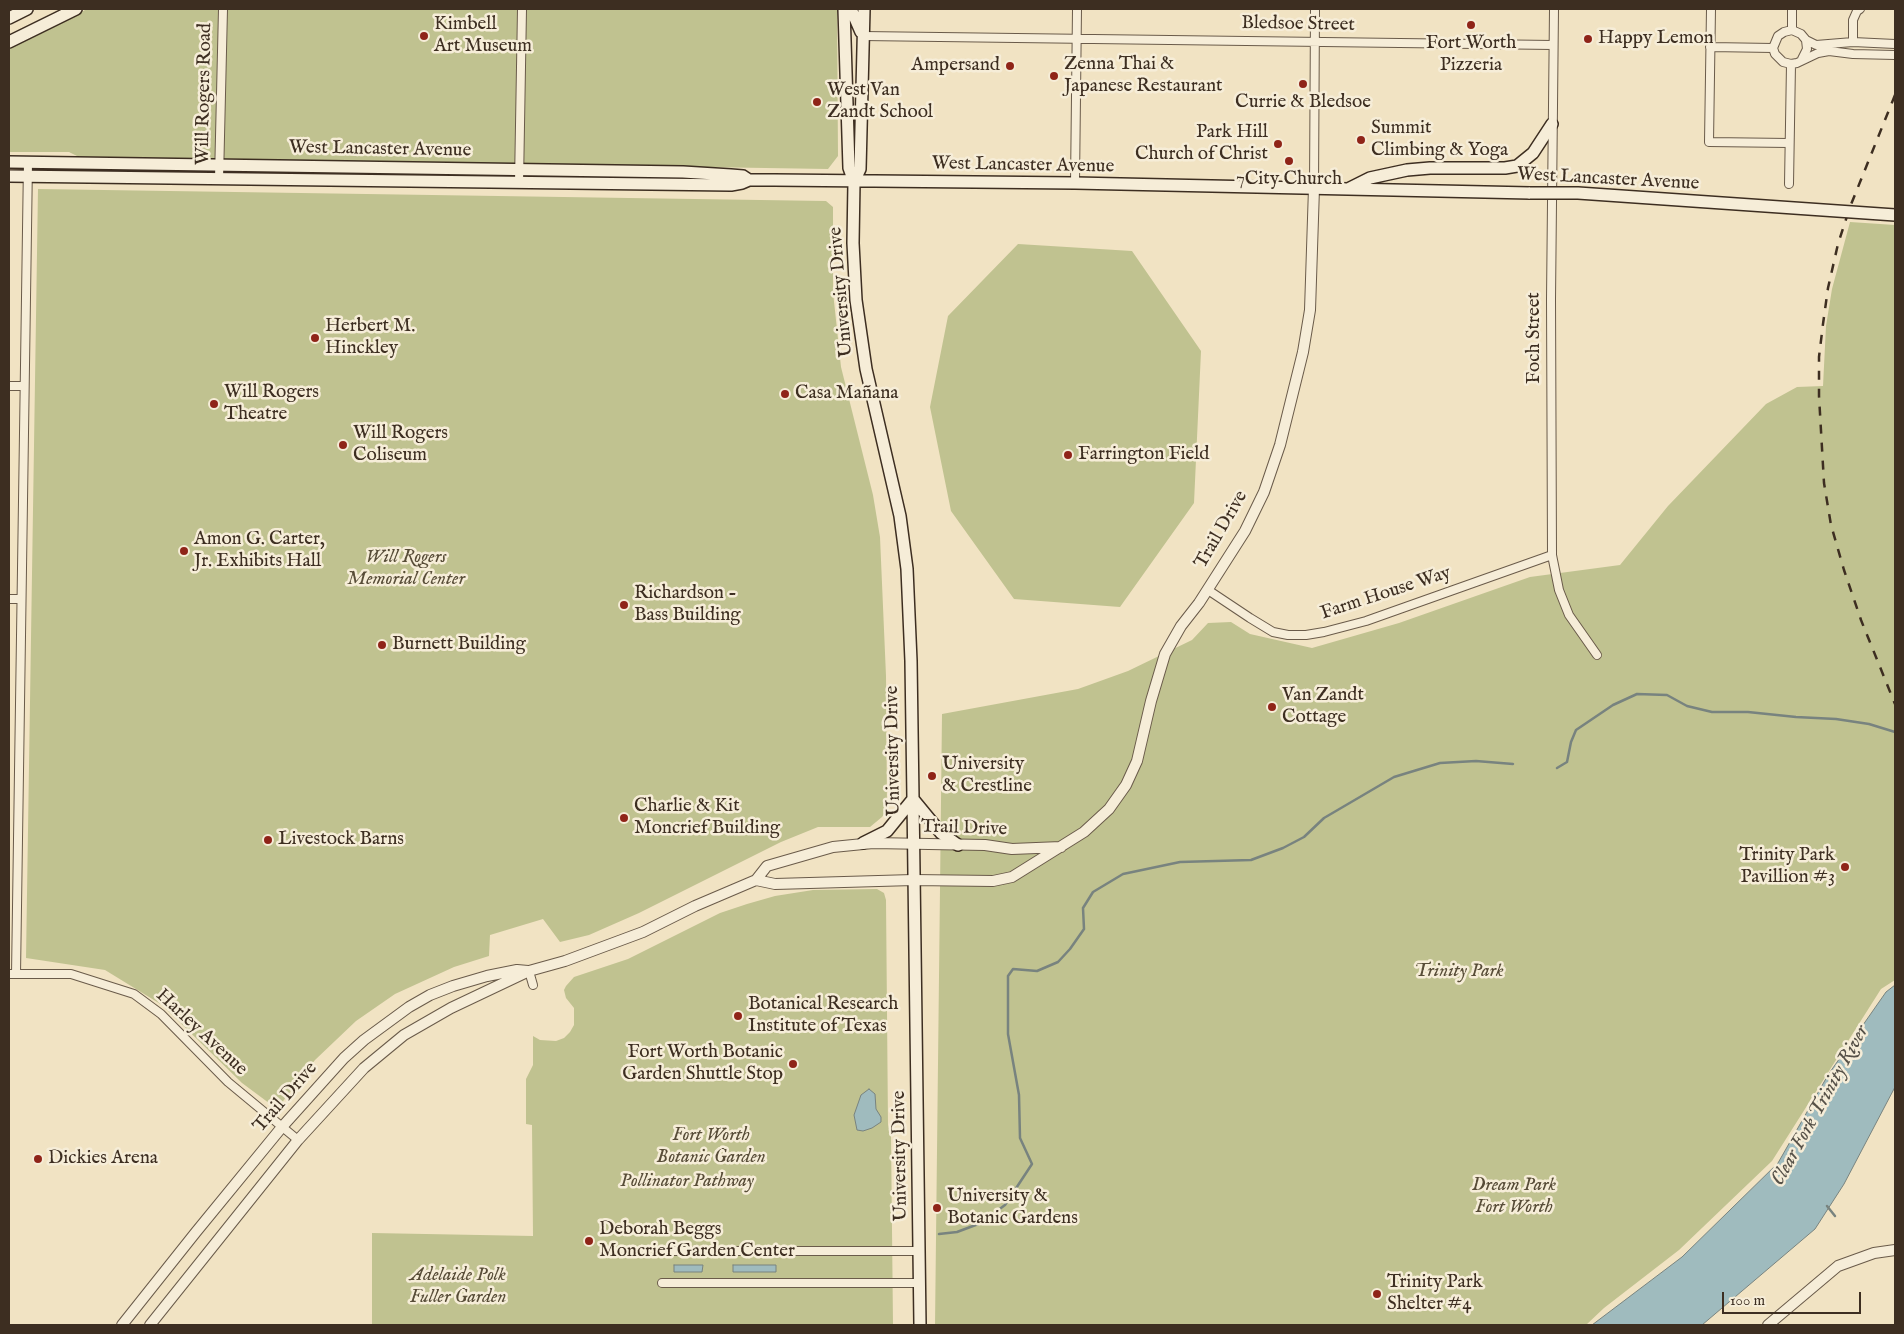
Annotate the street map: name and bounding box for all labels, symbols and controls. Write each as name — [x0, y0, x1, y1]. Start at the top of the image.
street label: Bledsoe Street — [1241, 13, 1355, 37]
place label: Kimbell Art Museum — [434, 14, 532, 58]
marker: Fort Worth Pizzeria — [1465, 19, 1477, 31]
street label: Will Rogers Road — [192, 23, 218, 165]
place label: Happy Lemon — [1598, 28, 1714, 50]
marker: Kimbell Art Museum — [418, 30, 430, 42]
place label: Fort Worth Pizzeria — [1426, 33, 1516, 77]
marker: Happy Lemon — [1582, 33, 1594, 45]
place label: Zenna Thai & Japanese Restaurant — [1064, 54, 1222, 98]
place label: Ampersand — [911, 55, 1000, 77]
marker: Ampersand — [1004, 60, 1016, 72]
marker: Zenna Thai & Japanese Restaurant — [1048, 70, 1060, 82]
marker: Currie & Bledsoe — [1297, 78, 1309, 90]
place label: West Van Zandt School — [827, 80, 933, 124]
place label: Currie & Bledsoe — [1235, 92, 1371, 114]
marker: West Van Zandt School — [811, 96, 823, 108]
place label: Summit Climbing & Yoga — [1371, 118, 1508, 162]
place label: Park Hill Church of Christ — [1135, 122, 1268, 166]
marker: Summit Climbing & Yoga — [1355, 134, 1367, 146]
street label: West Lancaster Avenue — [289, 137, 471, 163]
marker: Park Hill Church of Christ — [1272, 138, 1284, 150]
street label: West Lancaster Avenue — [932, 153, 1114, 179]
marker: 7City Church — [1283, 155, 1295, 167]
street label: West Lancaster Avenue — [1516, 164, 1700, 196]
place label: 7City Church — [1236, 169, 1342, 191]
street label: University Drive — [825, 226, 859, 358]
street label: Foch Street — [1524, 292, 1546, 384]
place label: Herbert M. Hinckley — [325, 316, 415, 360]
marker: Herbert M. Hinckley — [309, 332, 321, 344]
place label: Will Rogers Theatre — [224, 382, 319, 426]
place label: Casa Mañana — [795, 383, 899, 405]
marker: Casa Mañana — [779, 388, 791, 400]
marker: Will Rogers Theatre — [208, 398, 220, 410]
place label: Will Rogers Coliseum — [353, 423, 448, 467]
marker: Will Rogers Coliseum — [337, 439, 349, 451]
place label: Farrington Field — [1078, 444, 1209, 466]
marker: Farrington Field — [1062, 449, 1074, 461]
street label: Trail Drive — [1191, 487, 1253, 573]
place label: Amon G. Carter, Jr. Exhibits Hall — [194, 529, 325, 573]
marker: Amon G. Carter, Jr. Exhibits Hall — [178, 545, 190, 557]
park label: Will Rogers Memorial Center — [347, 547, 465, 591]
street label: Farm House Way — [1318, 562, 1454, 626]
place label: Richardson - Bass Building — [634, 583, 741, 627]
marker: Richardson - Bass Building — [618, 599, 630, 611]
place label: Burnett Building — [392, 634, 526, 656]
marker: Burnett Building — [376, 639, 388, 651]
street label: University Drive — [881, 685, 907, 817]
place label: Van Zandt Cottage — [1282, 685, 1364, 729]
marker: Van Zandt Cottage — [1266, 701, 1278, 713]
place label: University & Crestline — [942, 754, 1032, 798]
marker: University & Crestline — [926, 770, 938, 782]
place label: Charlie & Kit Moncrief Building — [634, 796, 780, 840]
marker: Charlie & Kit Moncrief Building — [618, 812, 630, 824]
street label: Trail Drive — [920, 816, 1008, 842]
place label: Livestock Barns — [278, 829, 404, 851]
marker: Livestock Barns — [262, 834, 274, 846]
place label: Trinity Park Pavillion #3 — [1739, 845, 1835, 889]
marker: Trinity Park Pavillion #3 — [1839, 861, 1851, 873]
park label: Trinity Park — [1414, 961, 1504, 983]
street label: Harley Avenue — [150, 985, 252, 1081]
place label: Botanical Research Institute of Texas — [748, 994, 898, 1038]
marker: Botanical Research Institute of Texas — [732, 1010, 744, 1022]
water label: Clear Fork Trinity River — [1767, 1022, 1875, 1190]
place label: Fort Worth Botanic Garden Shuttle Stop — [622, 1042, 783, 1086]
street label: Trail Drive — [249, 1058, 323, 1138]
marker: Fort Worth Botanic Garden Shuttle Stop — [787, 1058, 799, 1070]
street label: University Drive — [888, 1090, 914, 1222]
park label: Fort Worth Botanic Garden — [656, 1125, 766, 1169]
place label: Dickies Arena — [48, 1148, 158, 1170]
marker: Dickies Arena — [32, 1153, 44, 1165]
park label: Pollinator Pathway — [620, 1171, 754, 1193]
park label: Dream Park Fort Worth — [1472, 1175, 1556, 1219]
place label: University & Botanic Gardens — [947, 1186, 1078, 1230]
marker: University & Botanic Gardens — [931, 1202, 943, 1214]
place label: Deborah Beggs Moncrief Garden Center — [599, 1219, 795, 1263]
marker: Deborah Beggs Moncrief Garden Center — [583, 1235, 595, 1247]
park label: Adelaide Polk Fuller Garden — [410, 1265, 506, 1309]
place label: Trinity Park Shelter #4 — [1387, 1272, 1483, 1316]
scale bar — [1724, 1282, 1863, 1314]
marker: Trinity Park Shelter #4 — [1371, 1288, 1383, 1300]
text: 100 m — [1730, 1291, 1765, 1310]

